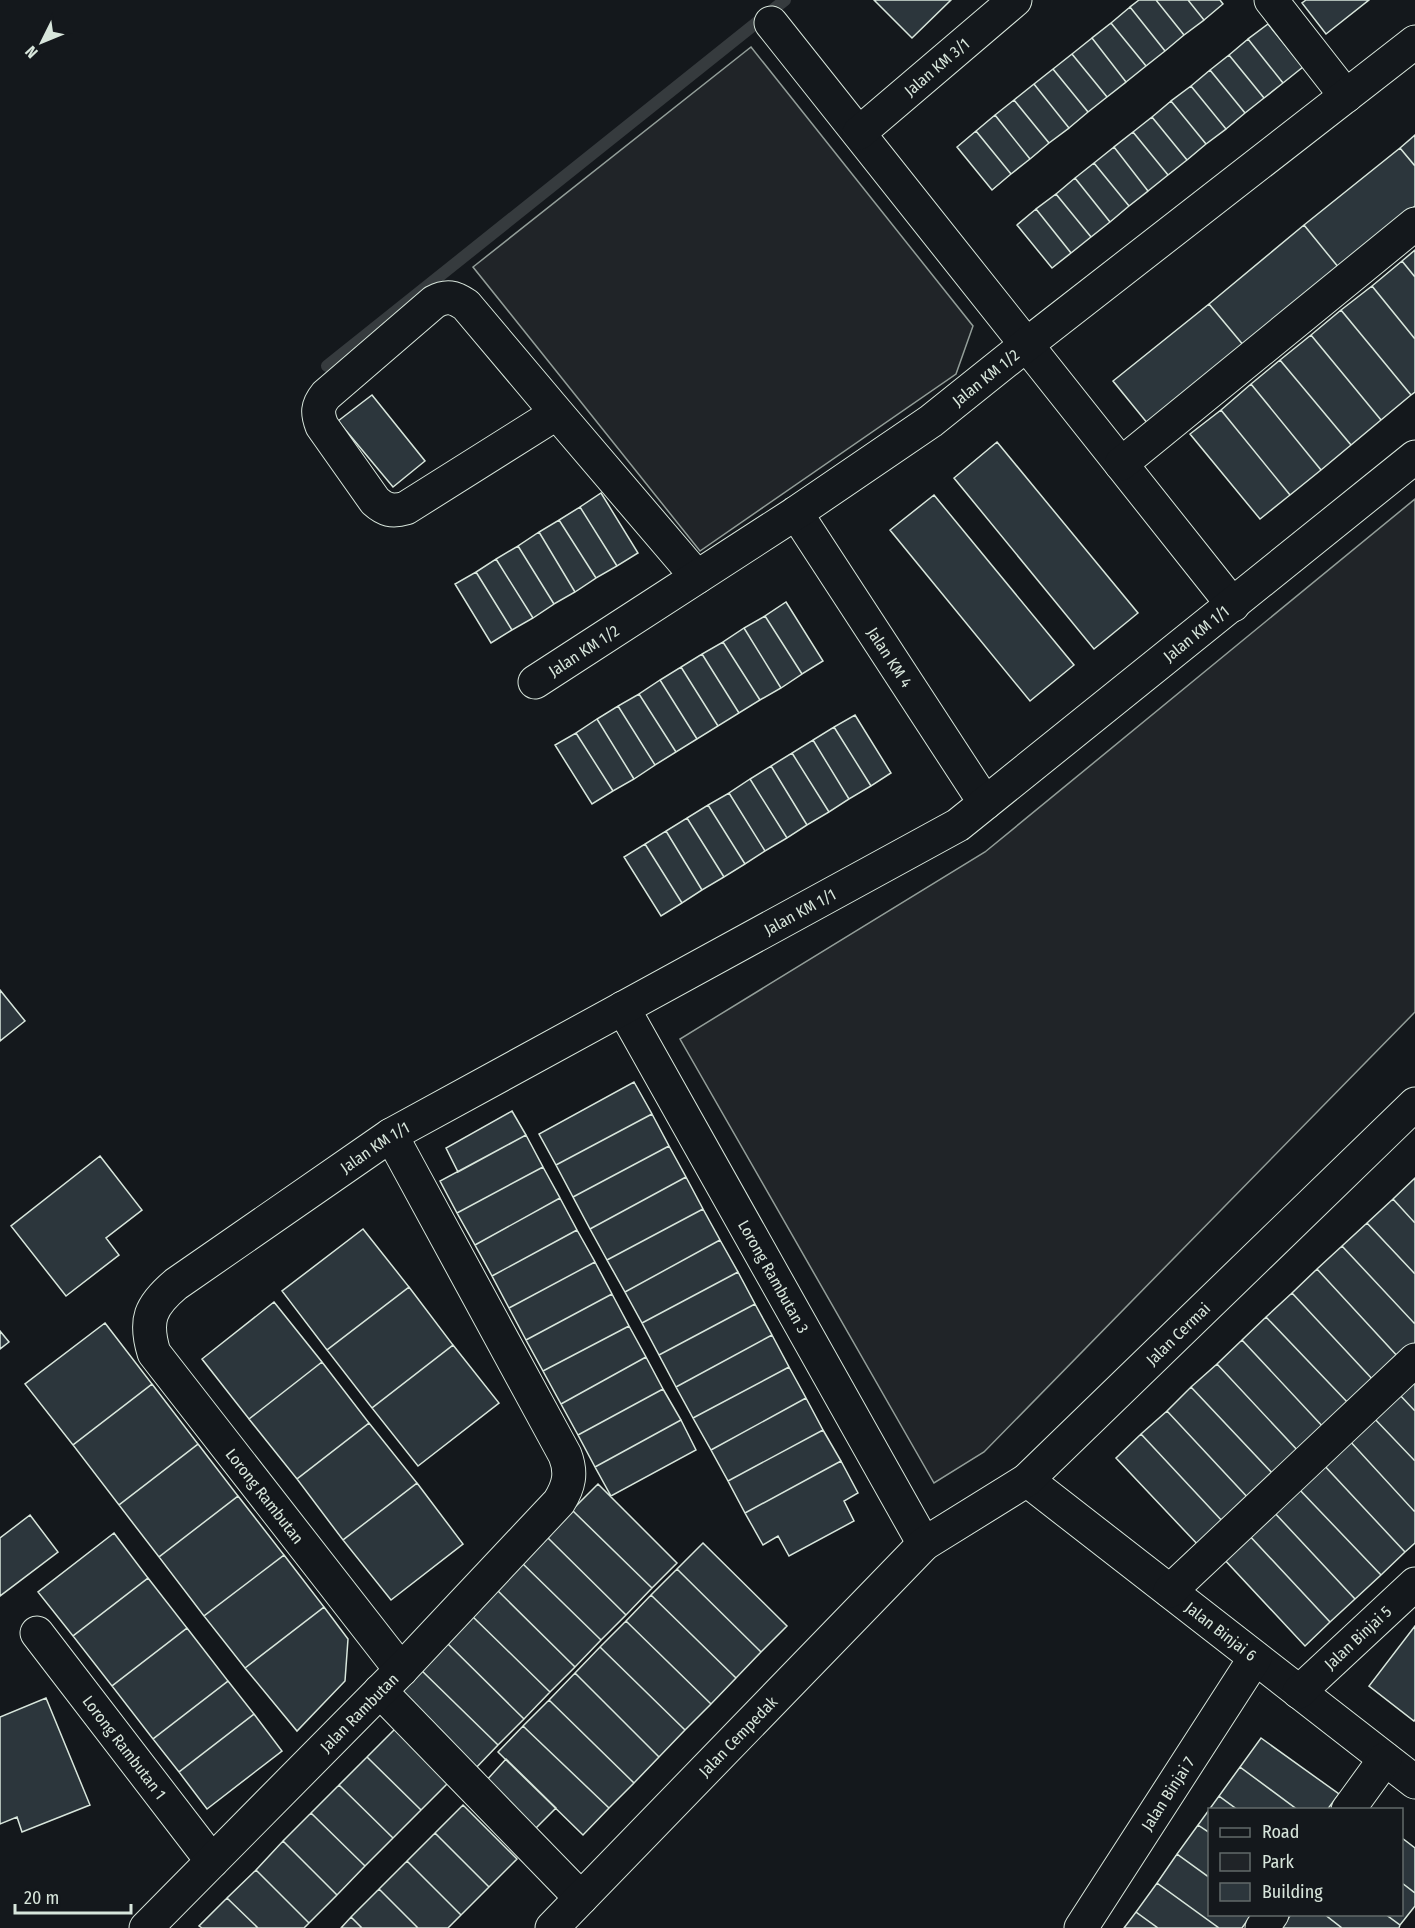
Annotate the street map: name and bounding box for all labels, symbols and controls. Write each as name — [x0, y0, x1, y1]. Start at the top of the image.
north arrow — [12, 12, 72, 72]
street label: Jalan KM 3/1 — [901, 34, 973, 100]
text: N — [21, 42, 42, 62]
street label: Jalan KM 1/2 — [949, 345, 1023, 410]
street label: Jalan KM 1/1 — [1160, 602, 1233, 666]
street label: Jalan KM 1/2 — [545, 621, 623, 681]
street label: Jalan KM 4 — [863, 624, 916, 691]
street label: Jalan KM 1/1 — [761, 885, 839, 939]
street label: Jalan KM 1/1 — [337, 1118, 413, 1177]
street label: Lorong Rambutan 3 — [734, 1217, 813, 1337]
street label: Jalan Cermai — [1142, 1299, 1214, 1369]
street label: Lorong Rambutan — [222, 1445, 308, 1548]
street label: Jalan Binjai 6 — [1181, 1598, 1260, 1665]
street label: Jalan Binjai 5 — [1320, 1602, 1395, 1674]
street label: Jalan Rambutan — [316, 1669, 402, 1756]
street label: Lorong Rambutan 1 — [79, 1692, 170, 1803]
street label: Jalan Cempedak — [695, 1692, 782, 1781]
street label: Jalan Binjai 7 — [1137, 1753, 1199, 1834]
legend — [1208, 1808, 1403, 1916]
text: Road — [1262, 1821, 1299, 1843]
text: Park — [1262, 1851, 1295, 1873]
scale bar — [15, 1877, 130, 1915]
text: Building — [1262, 1881, 1323, 1903]
text: 20 m — [24, 1887, 59, 1909]

